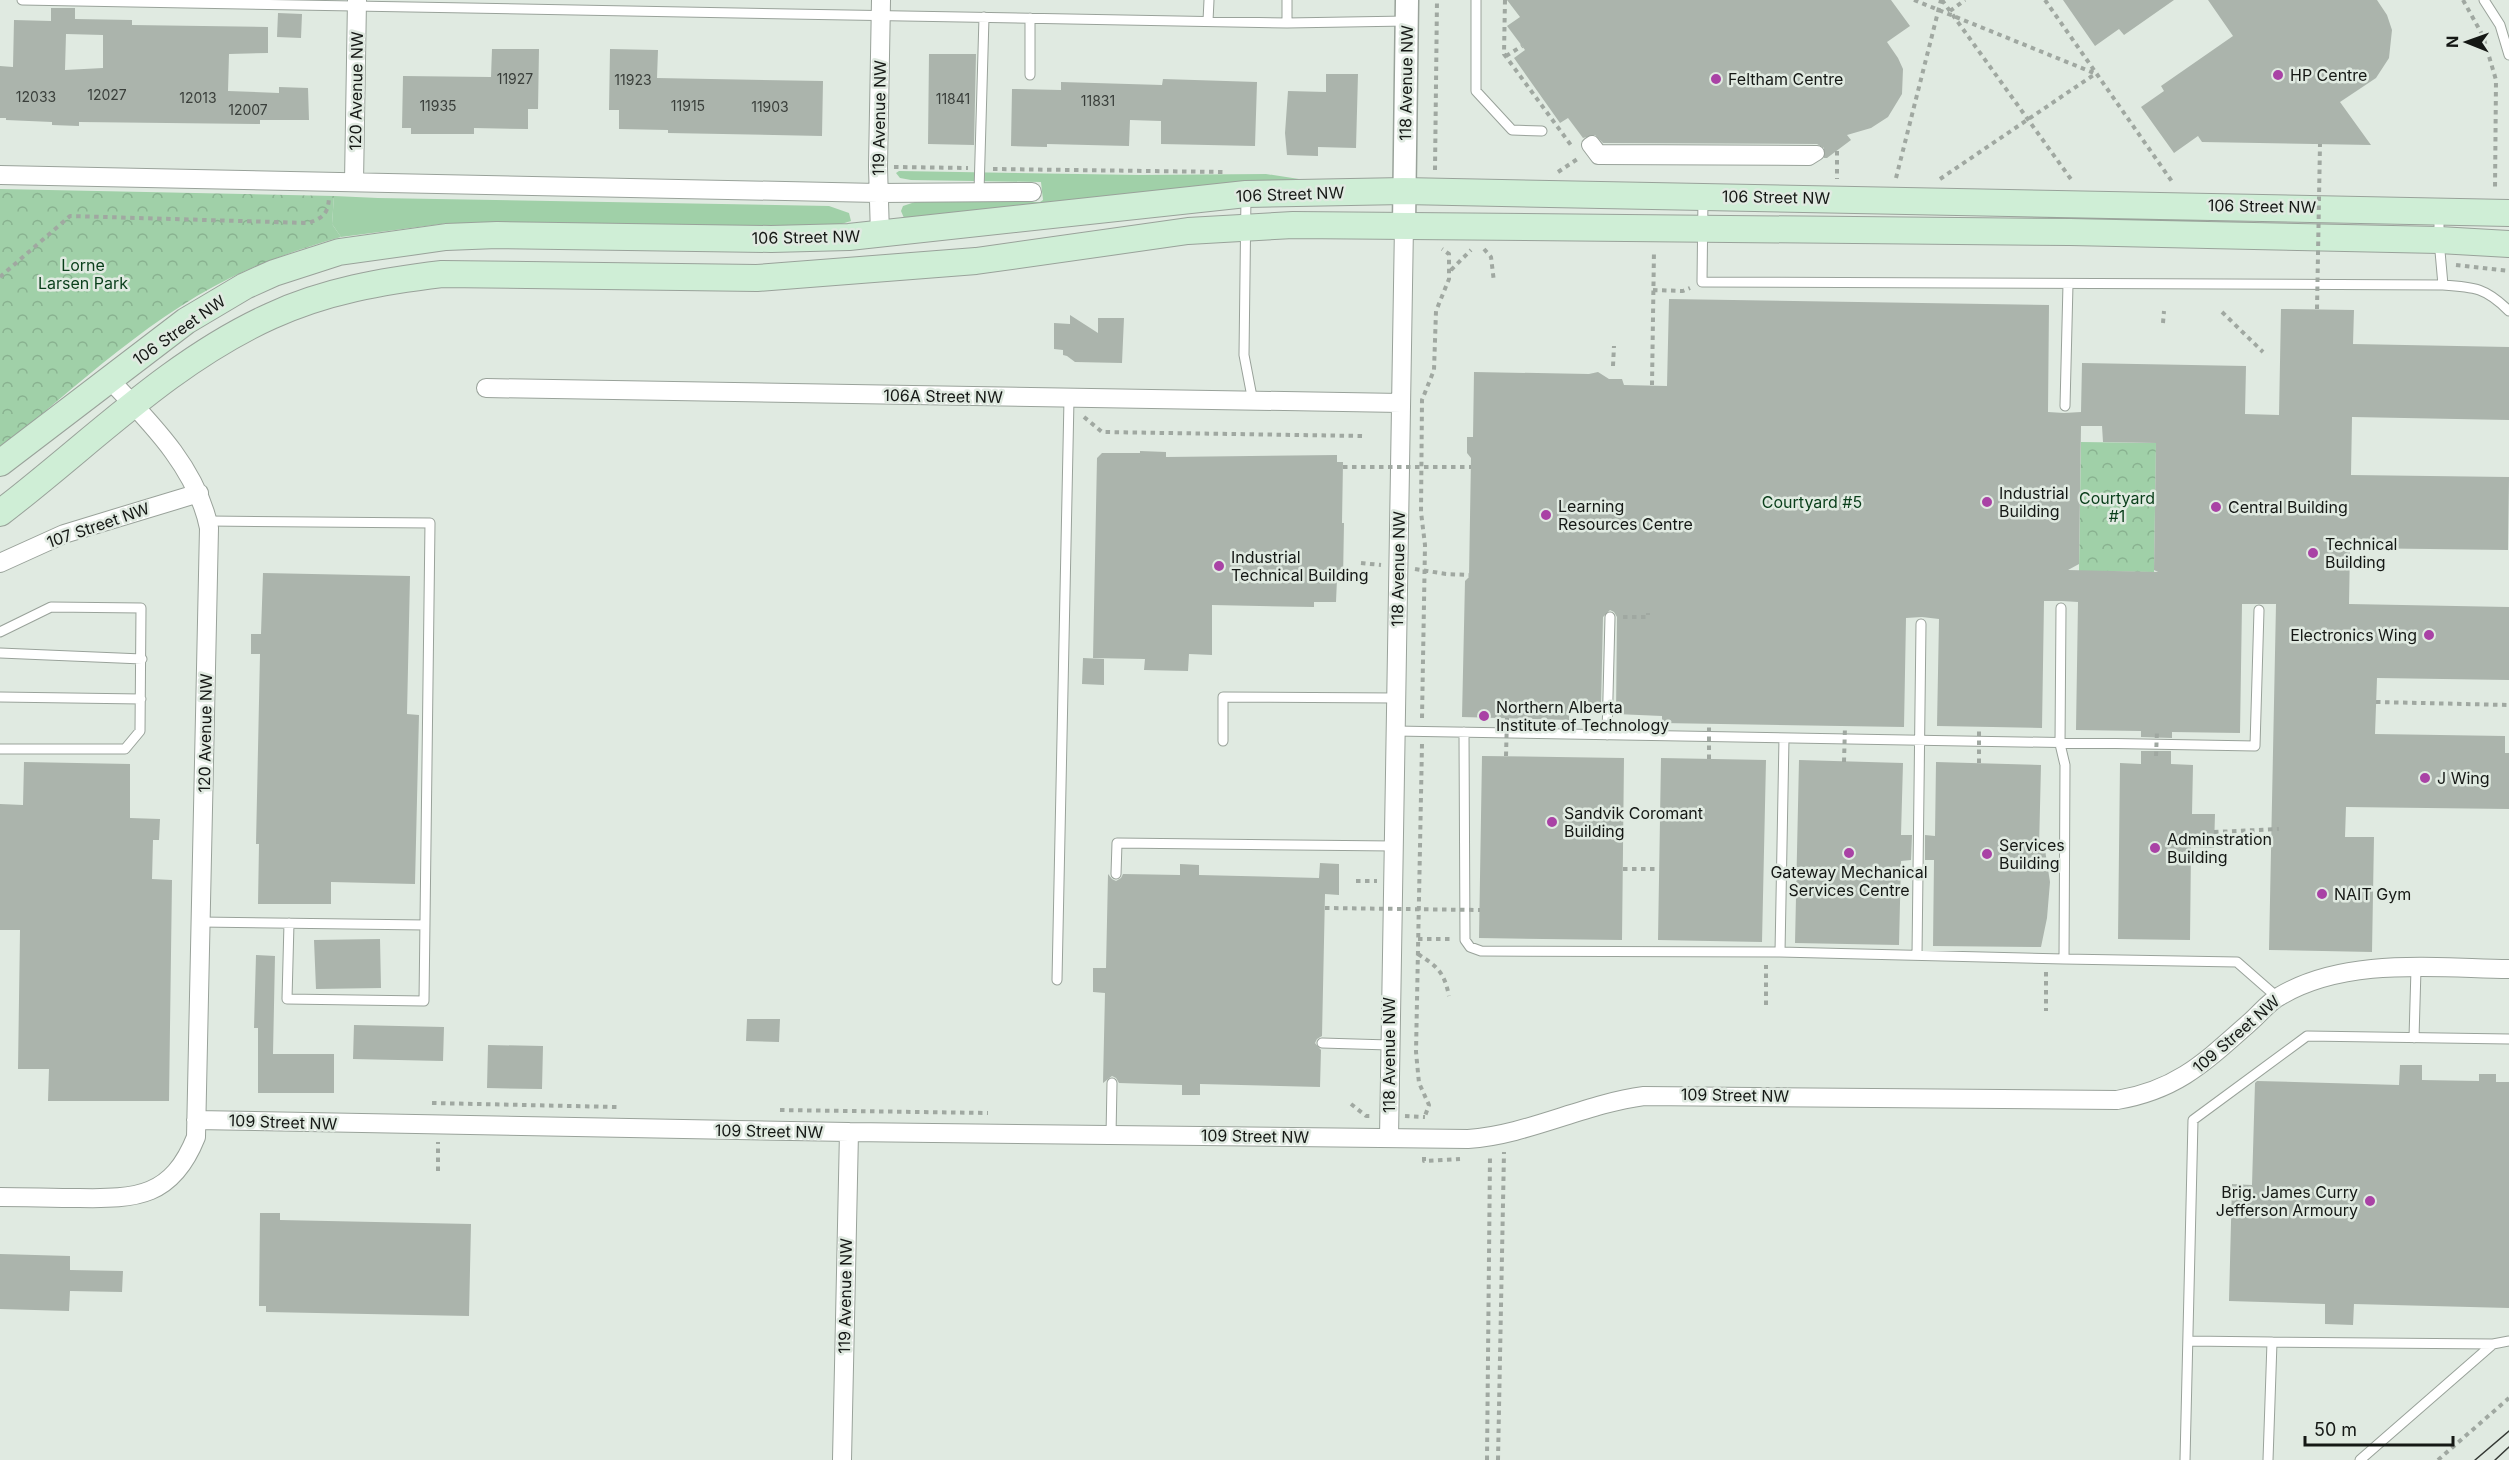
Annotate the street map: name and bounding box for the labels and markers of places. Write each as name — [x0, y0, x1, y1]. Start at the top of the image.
place label: HP Centre — [2290, 65, 2367, 85]
marker: HP Centre — [2271, 68, 2285, 82]
place label: Feltham Centre — [1728, 69, 1843, 89]
marker: Feltham Centre — [1709, 72, 1723, 86]
place label: Industrial Building — [1999, 483, 2069, 521]
marker: Industrial Building — [1980, 495, 1994, 509]
place label: Learning Resources Centre — [1558, 496, 1693, 534]
place label: Central Building — [2228, 497, 2348, 517]
marker: Central Building — [2209, 500, 2223, 514]
marker: Learning Resources Centre — [1539, 508, 1553, 522]
place label: Technical Building — [2325, 534, 2398, 572]
marker: Technical Building — [2306, 546, 2320, 560]
place label: Industrial Technical Building — [1231, 547, 1369, 585]
marker: Industrial Technical Building — [1212, 559, 1226, 573]
place label: Electronics Wing — [2290, 625, 2417, 645]
marker: Electronics Wing — [2422, 628, 2436, 642]
place label: Northern Alberta Institute of Technology — [1496, 697, 1669, 735]
marker: Northern Alberta Institute of Technology — [1477, 709, 1491, 723]
place label: J Wing — [2437, 768, 2490, 788]
marker: J Wing — [2418, 771, 2432, 785]
place label: Sandvik Coromant Building — [1564, 803, 1703, 841]
marker: Sandvik Coromant Building — [1545, 815, 1559, 829]
place label: Adminstration Building — [2167, 829, 2272, 867]
place label: Services Building — [1999, 835, 2065, 873]
marker: Adminstration Building — [2148, 841, 2162, 855]
marker: Gateway Mechanical Services Centre — [1842, 846, 1856, 860]
marker: Services Building — [1980, 847, 1994, 861]
place label: Gateway Mechanical Services Centre — [1770, 862, 1928, 900]
place label: NAIT Gym — [2334, 884, 2411, 904]
marker: NAIT Gym — [2315, 887, 2329, 901]
place label: Brig. James Curry Jefferson Armoury — [2216, 1182, 2358, 1220]
marker: Brig. James Curry Jefferson Armoury — [2363, 1194, 2377, 1208]

